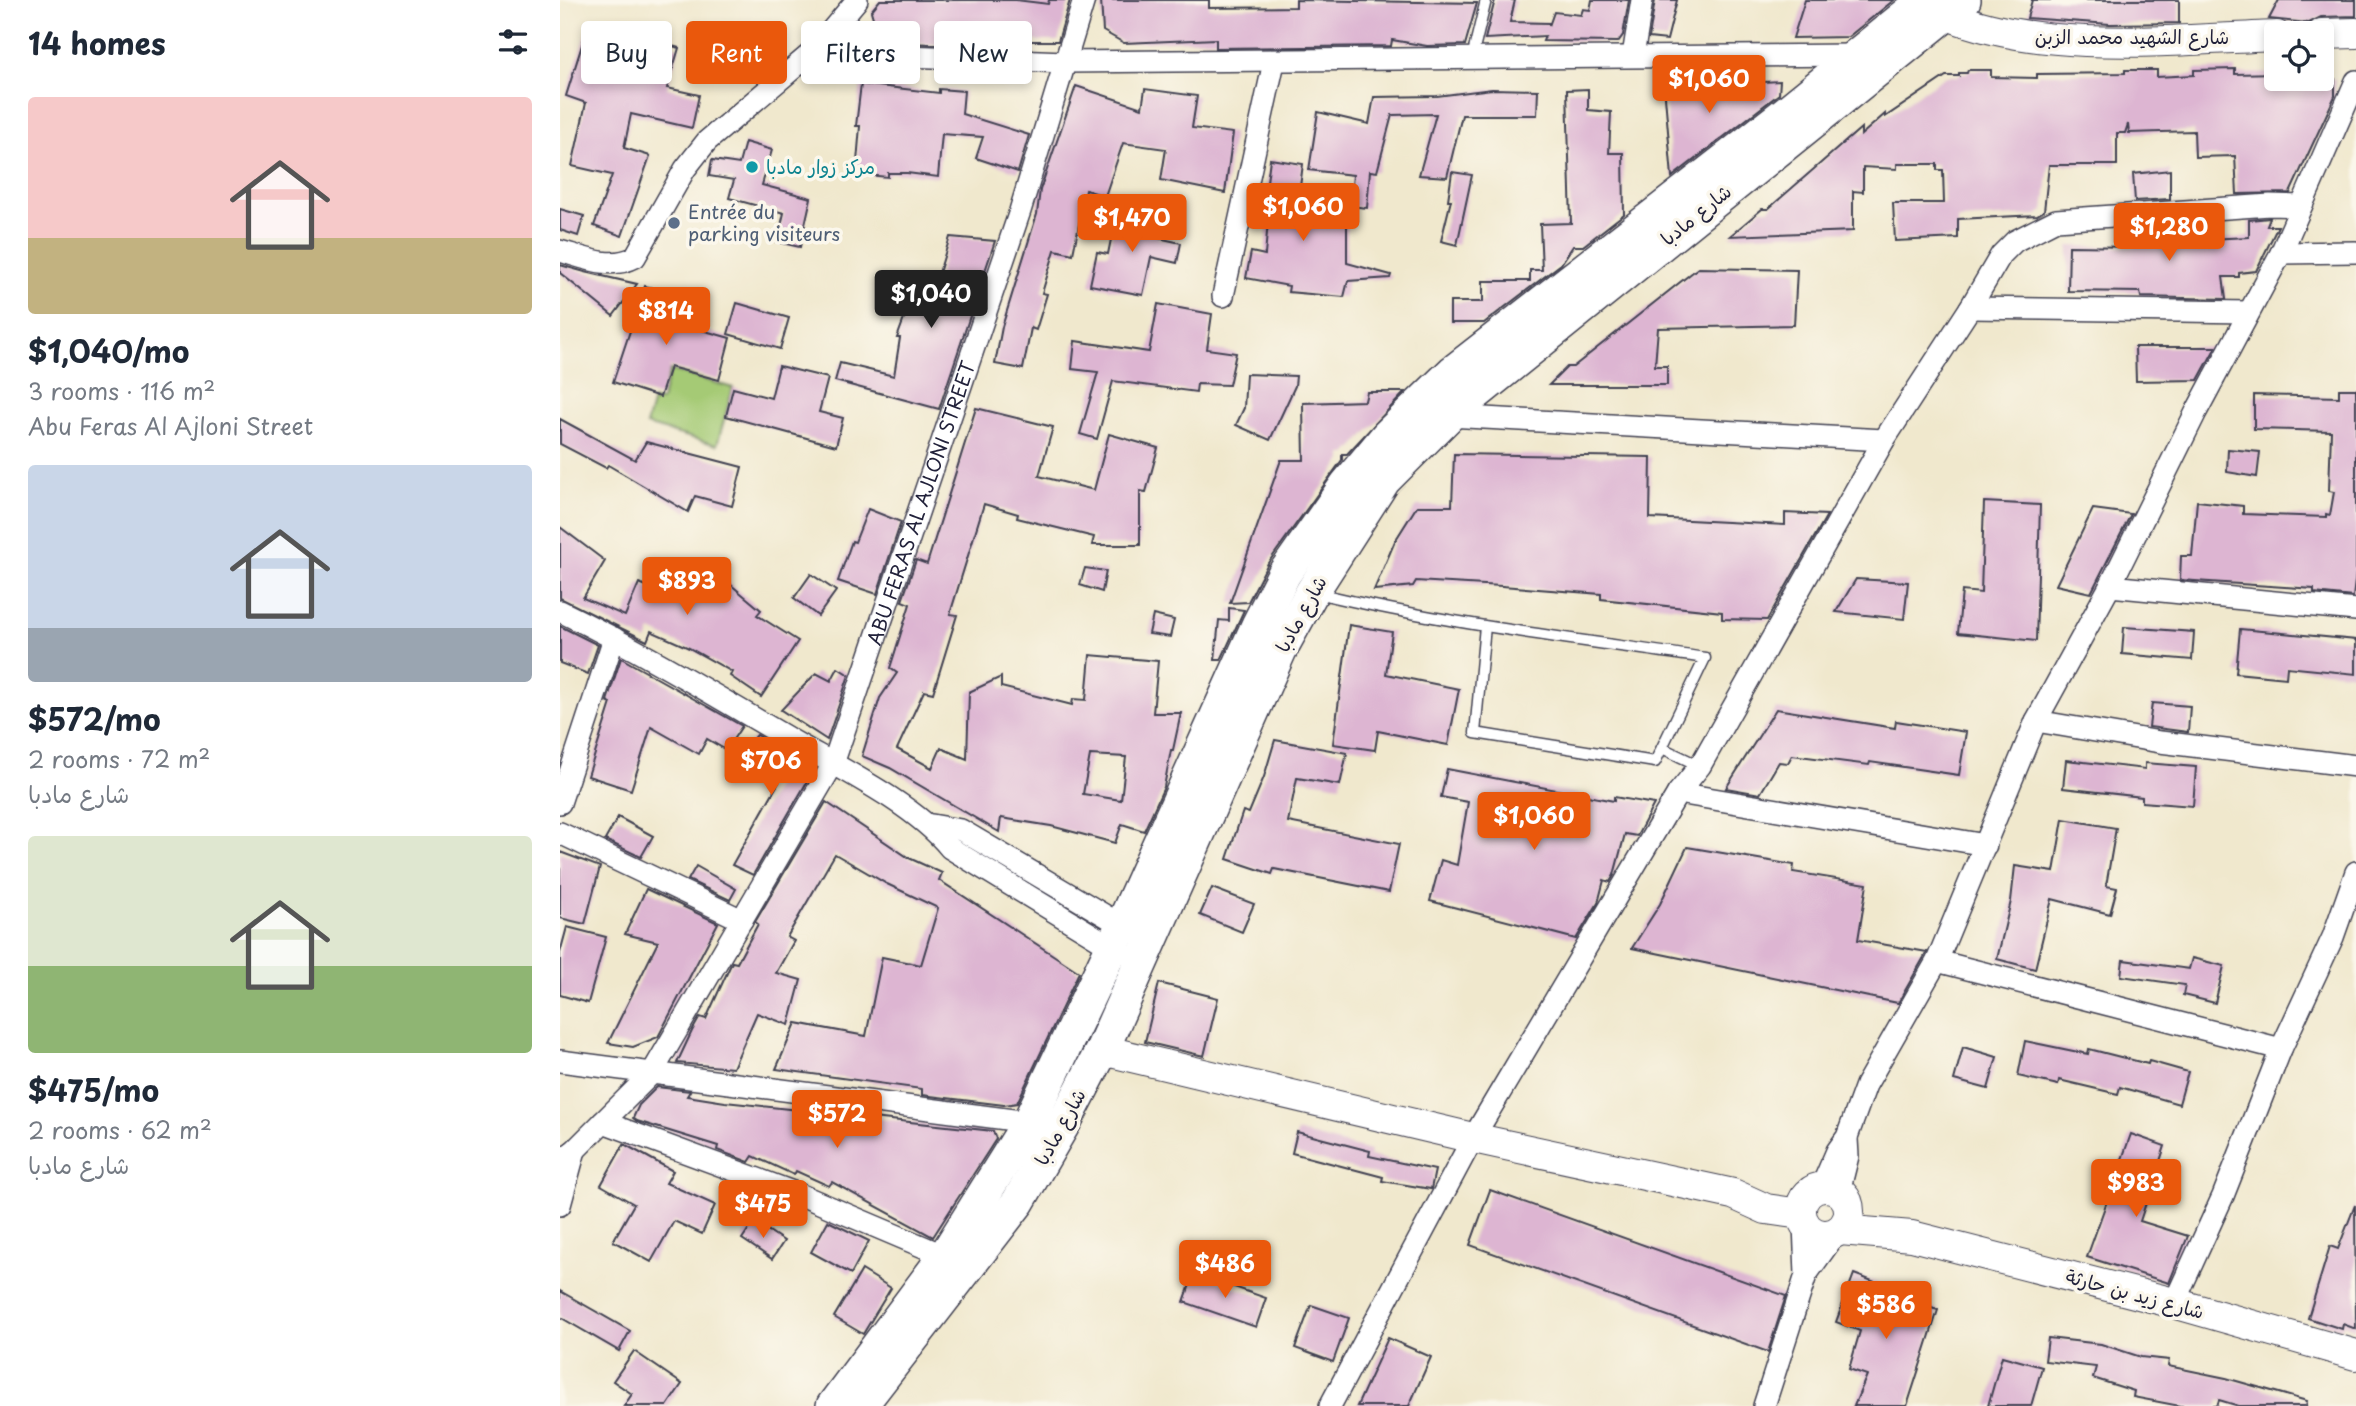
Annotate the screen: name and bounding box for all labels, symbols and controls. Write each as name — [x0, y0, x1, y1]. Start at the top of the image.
text: 14 homes — [28, 20, 166, 65]
chip: Buy — [581, 21, 672, 84]
chip: Rent — [686, 21, 787, 84]
chip: Filters — [801, 21, 920, 84]
chip: New — [934, 21, 1032, 84]
map controls — [2264, 21, 2334, 91]
button: locate — [2264, 21, 2334, 91]
street label: شارع الشهيد محمد الزبن — [2035, 22, 2229, 51]
icon: filters — [494, 23, 532, 61]
pin: $1,060 — [1652, 55, 1766, 115]
text: $1,060 — [1668, 60, 1750, 95]
icon: home — [217, 142, 343, 268]
place label: مركز زوار مادبا — [766, 152, 875, 180]
marker: مركز زوار مادبا — [744, 159, 760, 175]
street label: شارع مادبا — [1654, 177, 1737, 252]
pin: $1,060 — [1246, 184, 1360, 243]
text: $1,060 — [1262, 188, 1344, 223]
pin: $1,470 — [1075, 194, 1189, 254]
place label: Entrée du parking visiteurs — [688, 197, 840, 247]
text: $1,470 — [1094, 199, 1170, 234]
pin: $1,280 — [2112, 204, 2226, 263]
text: $1,280 — [2130, 208, 2208, 243]
marker: Entrée du parking visiteurs — [666, 215, 682, 231]
pin: $1,040 — [874, 270, 988, 330]
text: $1,040 — [891, 275, 971, 310]
pin: $814 — [625, 288, 707, 347]
text: $814 — [638, 292, 694, 327]
text: $1,040/mo — [28, 328, 189, 373]
street label: ABU FERAS AL AJLONI STREET — [859, 357, 981, 649]
text: 3 rooms · 116 m² — [28, 373, 215, 408]
text: Abu Feras Al Ajloni Street — [28, 408, 313, 443]
icon: home — [217, 511, 343, 637]
pin: $893 — [646, 558, 728, 617]
text: $893 — [658, 562, 716, 597]
street label: شارع مادبا — [1268, 570, 1334, 657]
text: $572/mo — [28, 696, 161, 741]
pin: $706 — [730, 738, 812, 797]
text: 2 rooms · 72 m² — [28, 741, 210, 776]
text: $706 — [741, 742, 801, 777]
text: شارع مادبا — [28, 776, 129, 811]
pin: $1,060 — [1477, 792, 1591, 852]
text: $1,060 — [1493, 797, 1575, 832]
icon: home — [217, 882, 343, 1008]
text: $475/mo — [28, 1067, 159, 1112]
street label: شارع مادبا — [1027, 1083, 1093, 1170]
pin: $572 — [796, 1090, 878, 1150]
text: $572 — [808, 1095, 866, 1130]
text: 2 rooms · 62 m² — [28, 1112, 212, 1147]
text: شارع مادبا — [28, 1147, 129, 1182]
pin: $983 — [2095, 1160, 2177, 1219]
text: $983 — [2107, 1164, 2165, 1199]
pin: $475 — [722, 1180, 804, 1240]
text: $475 — [735, 1185, 791, 1220]
pin: $486 — [1184, 1240, 1266, 1300]
text: $486 — [1195, 1245, 1255, 1280]
street label: شارع زيد بن حارثة — [2063, 1261, 2208, 1326]
pin: $586 — [1845, 1282, 1927, 1341]
text: $586 — [1857, 1286, 1915, 1321]

